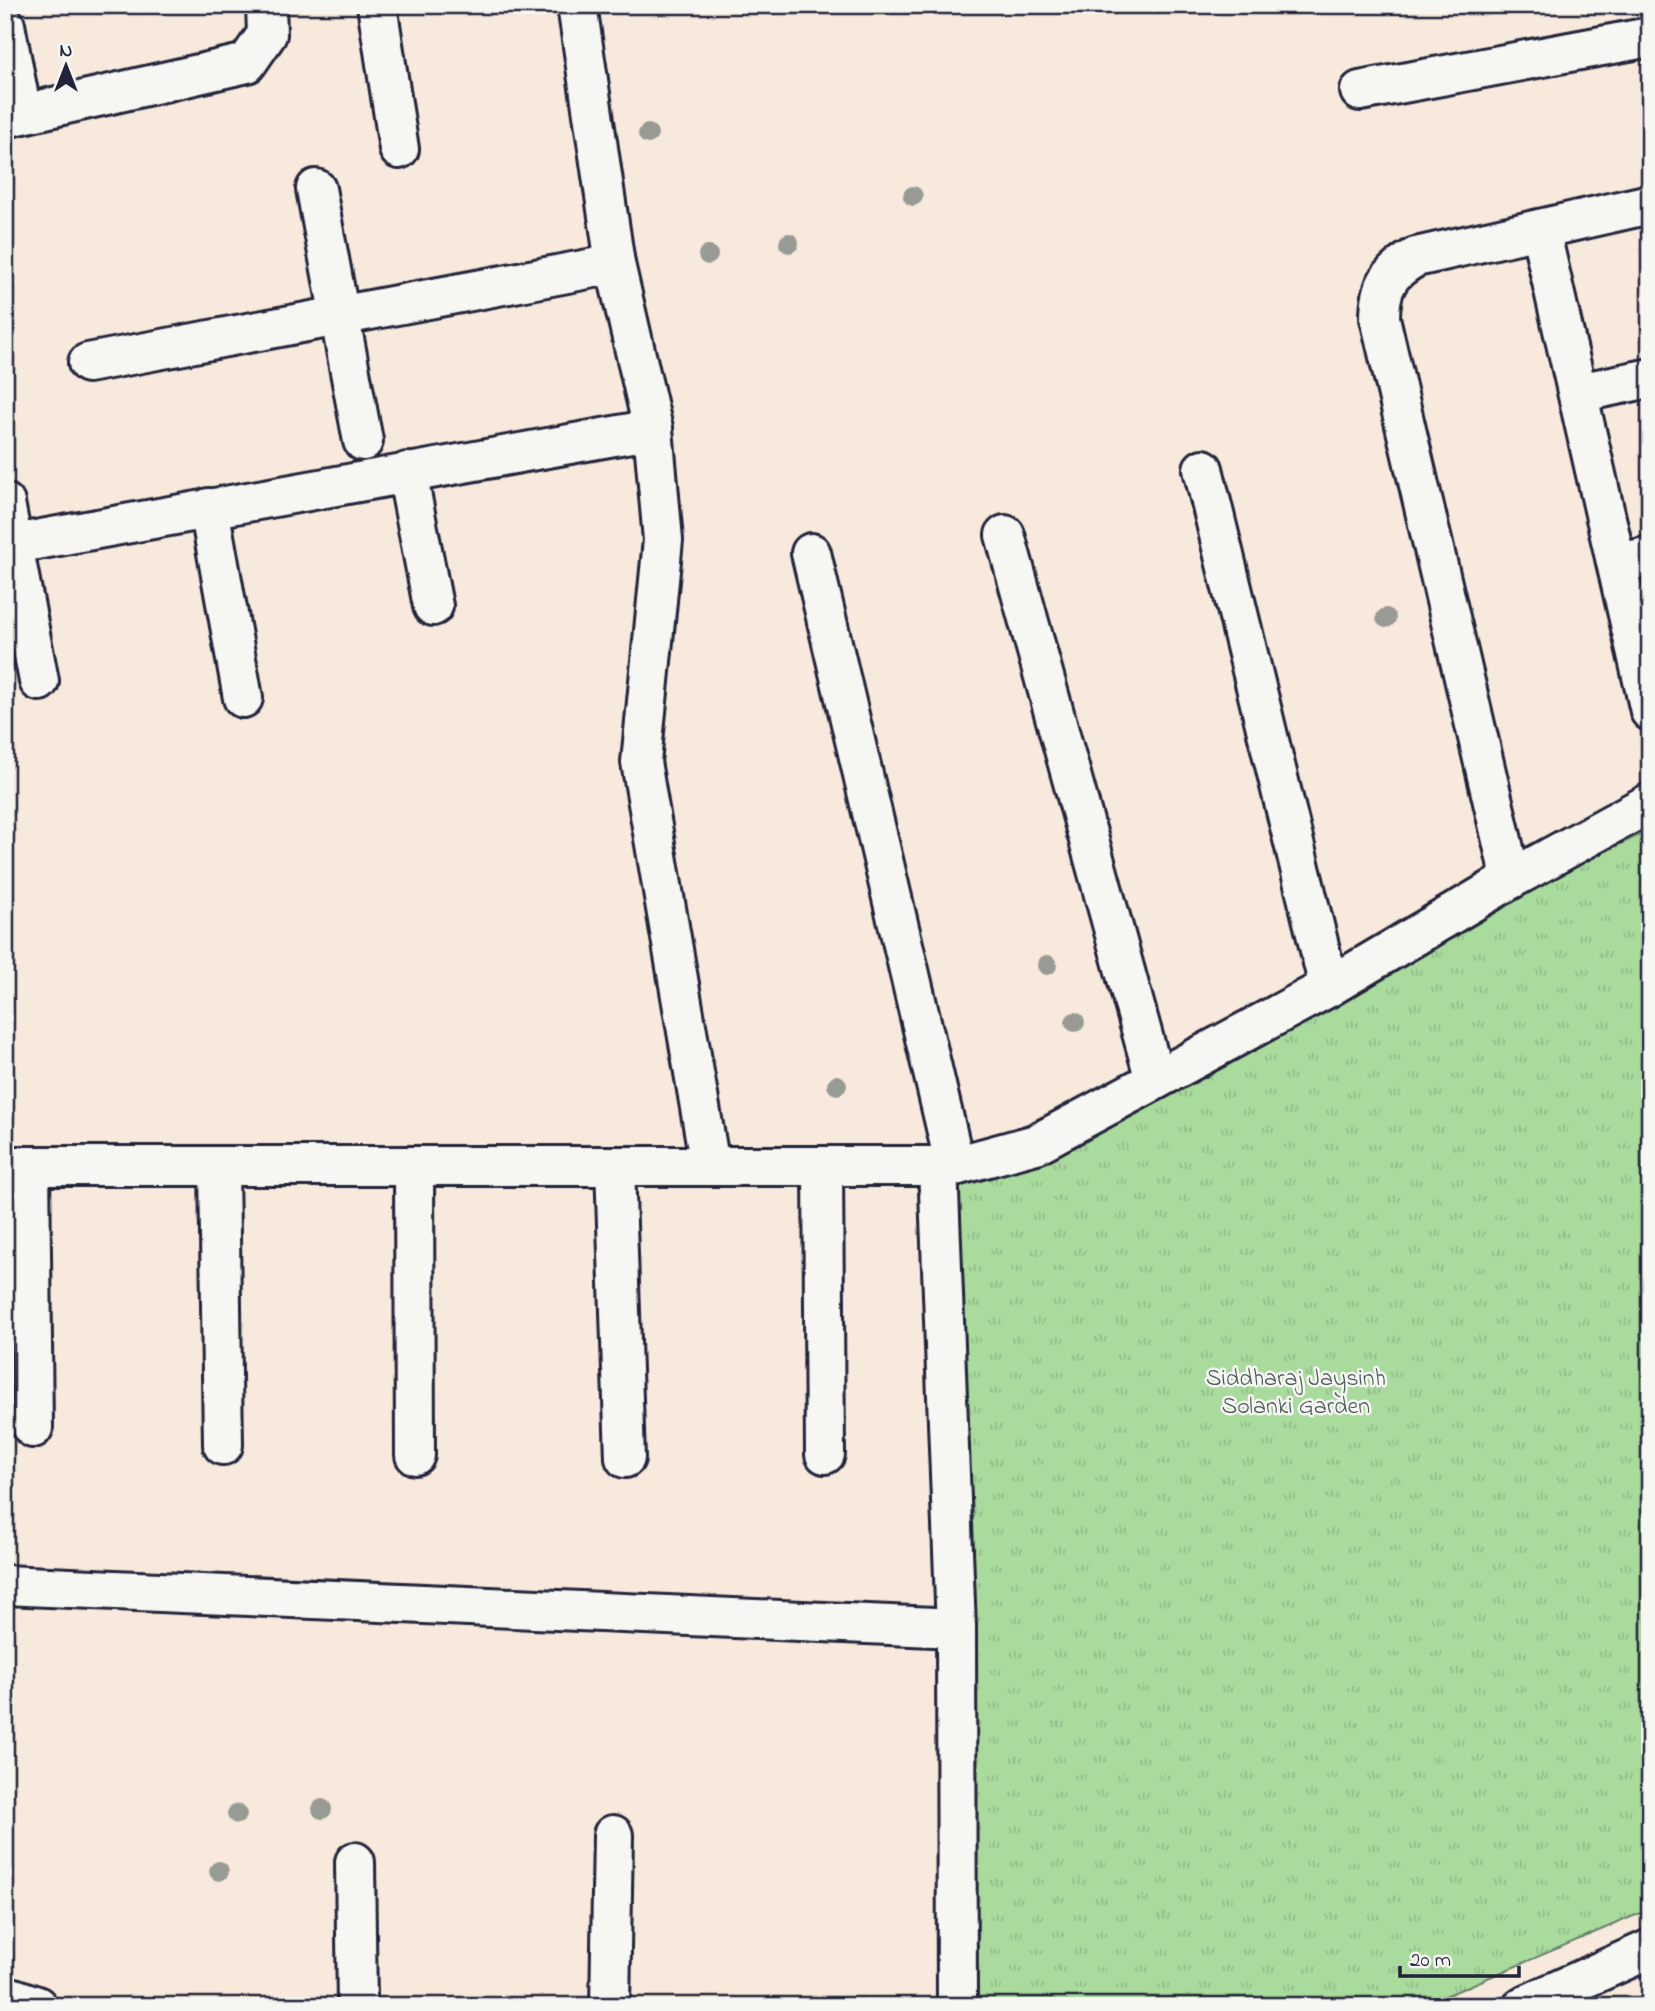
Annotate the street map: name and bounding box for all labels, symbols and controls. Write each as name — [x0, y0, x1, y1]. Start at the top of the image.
north arrow — [32, 32, 102, 102]
text: N — [60, 38, 73, 65]
park label: Siddharaj Jaysinh Solanki Garden — [1206, 1362, 1386, 1425]
scale bar — [1400, 1934, 1518, 1978]
text: 20 m — [1410, 1946, 1451, 1976]

